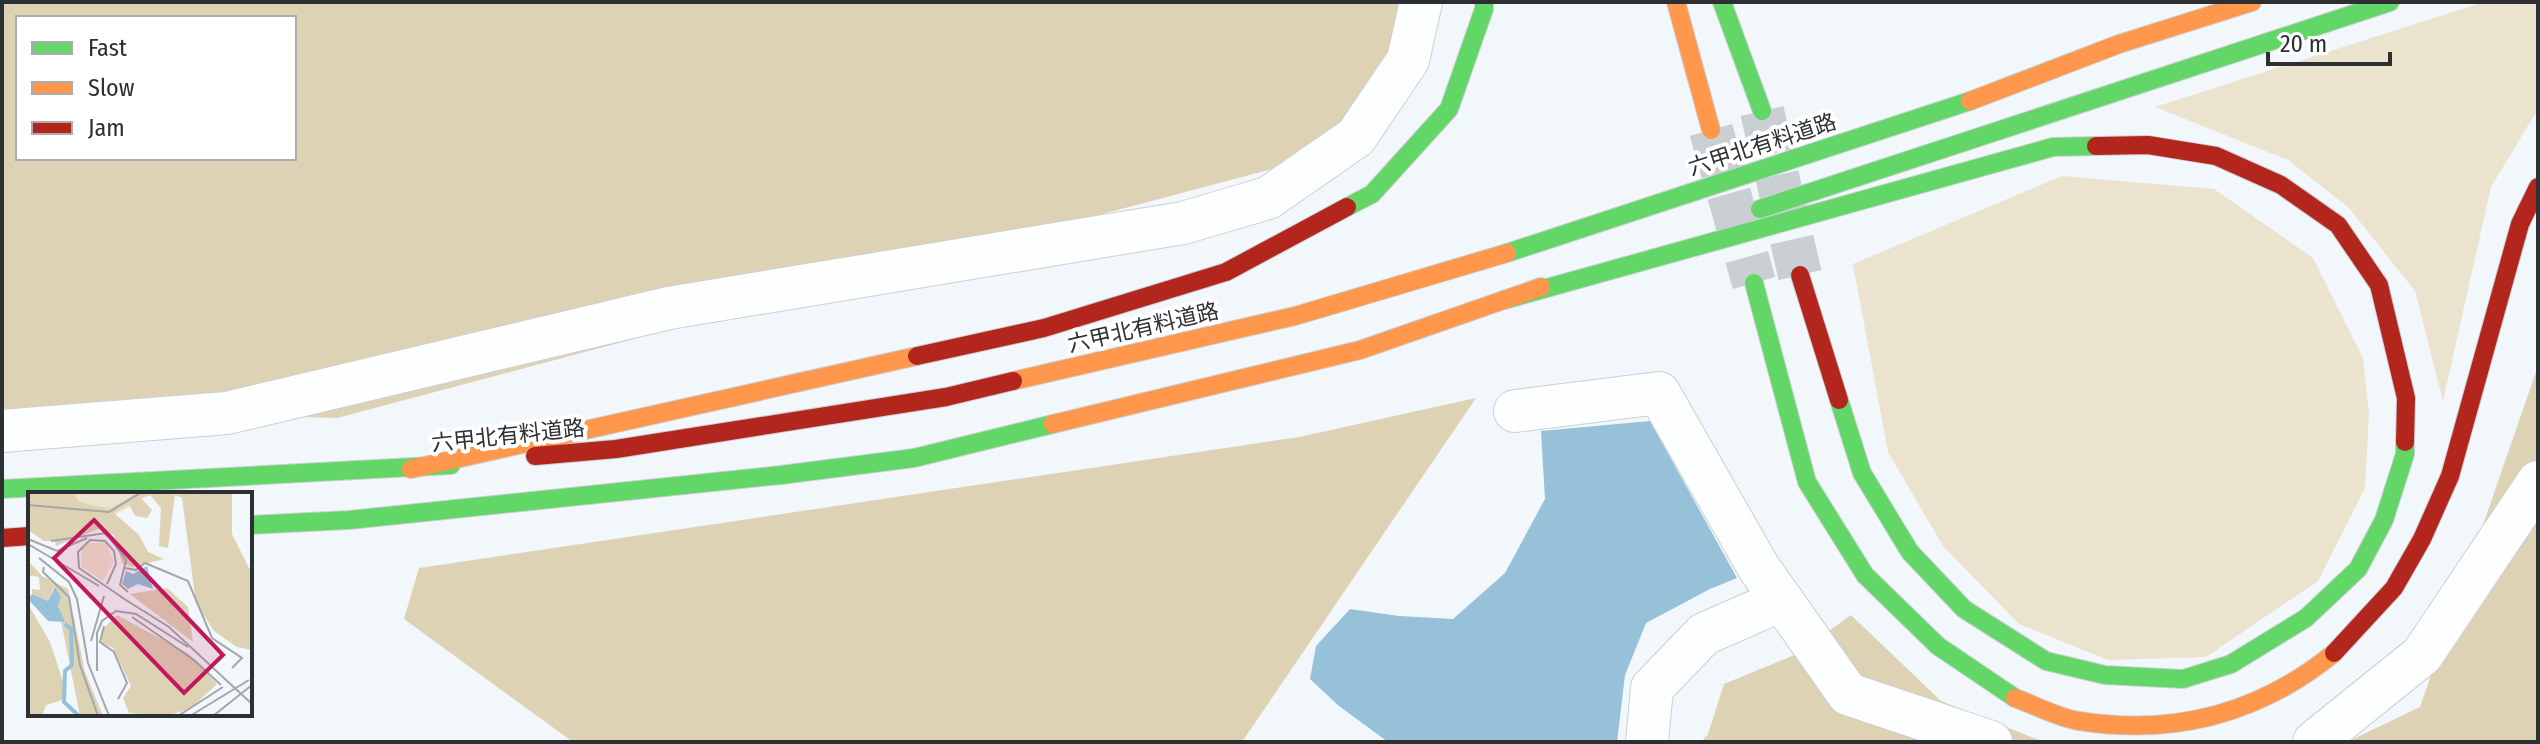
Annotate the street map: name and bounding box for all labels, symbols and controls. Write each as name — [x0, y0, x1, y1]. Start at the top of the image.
legend — [16, 16, 296, 160]
scale bar — [2268, 16, 2390, 66]
text: 20 m — [2280, 30, 2327, 58]
text: Fast — [88, 34, 127, 62]
text: Slow — [88, 74, 135, 102]
street label: 六甲北有料道路 — [1685, 108, 1840, 181]
text: Jam — [88, 114, 125, 142]
street label: 六甲北有料道路 — [1065, 297, 1221, 358]
street label: 六甲北有料道路 — [430, 414, 586, 457]
inset map — [28, 492, 252, 716]

